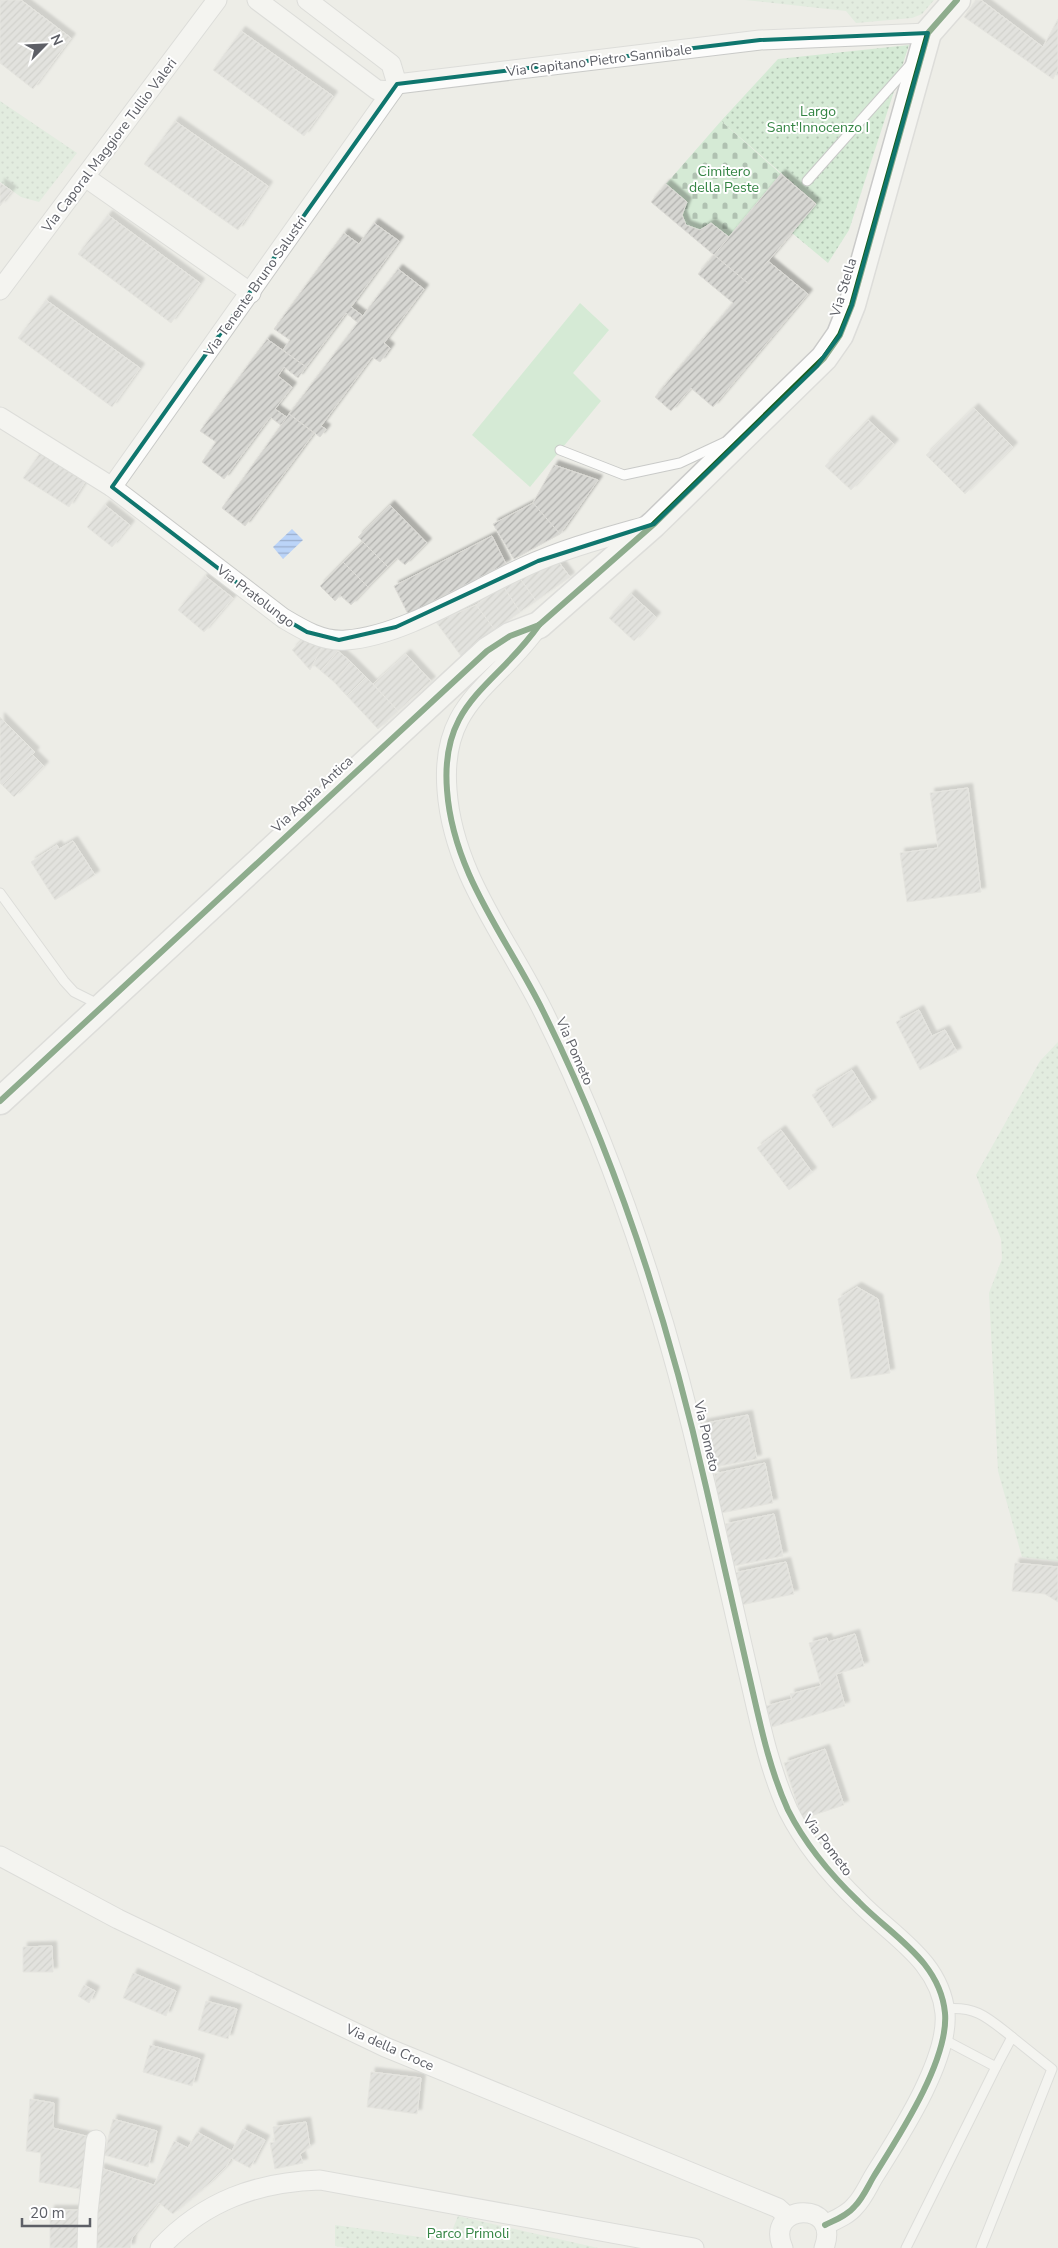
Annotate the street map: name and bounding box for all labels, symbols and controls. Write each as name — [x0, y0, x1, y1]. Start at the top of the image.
north arrow — [20, 20, 70, 70]
text: N — [46, 31, 67, 49]
street label: Via Capitano Pietro Sannibale — [504, 40, 693, 81]
street label: Via Caporal Maggiore Tullio Valeri — [37, 54, 181, 237]
park label: Largo Sant'Innocenzo I — [767, 102, 869, 137]
park label: Cimitero della Peste — [689, 162, 759, 197]
street label: Via Tenente Bruno Salustri — [199, 212, 311, 361]
street label: Via Stella — [825, 255, 861, 320]
street label: Via Pratolungo — [212, 560, 299, 632]
street label: Via Appia Antica — [267, 752, 357, 838]
street label: Via Pometo — [551, 1013, 598, 1088]
street label: Via Pometo — [689, 1398, 724, 1474]
street label: Via Pometo — [798, 1810, 857, 1880]
street label: Via della Croce — [342, 2019, 437, 2075]
scale bar — [22, 2196, 90, 2228]
text: 20 m — [30, 2203, 65, 2223]
park label: Parco Primoli — [427, 2224, 509, 2243]

